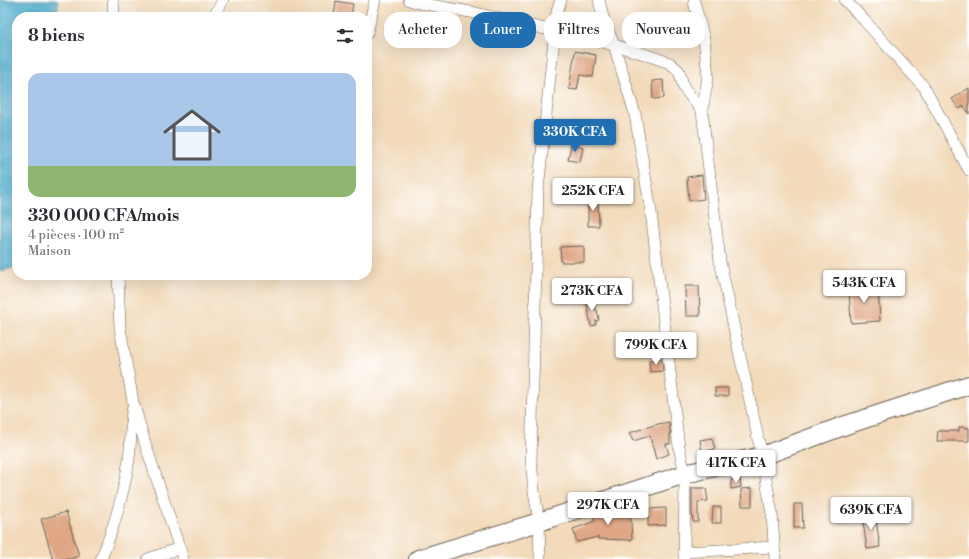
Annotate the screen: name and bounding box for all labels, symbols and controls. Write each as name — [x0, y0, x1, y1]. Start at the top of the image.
chip: Acheter — [384, 12, 462, 48]
chip: Louer — [470, 12, 536, 48]
chip: Filtres — [544, 12, 614, 48]
chip: Nouveau — [622, 12, 705, 48]
text: 8 biens — [28, 25, 85, 47]
icon: filters — [334, 25, 356, 47]
icon: home — [156, 99, 228, 171]
pin: 330K CFA — [534, 119, 616, 153]
text: 330K CFA — [543, 124, 607, 140]
pin: 252K CFA — [552, 178, 634, 212]
text: 252K CFA — [561, 183, 625, 199]
text: 330 000 CFA/mois — [28, 205, 179, 227]
text: 4 pièces · 100 m² — [28, 227, 124, 243]
text: Maison — [28, 243, 71, 259]
pin: 543K CFA — [823, 270, 905, 304]
text: 543K CFA — [832, 275, 896, 291]
pin: 273K CFA — [551, 278, 633, 312]
text: 273K CFA — [561, 283, 623, 299]
pin: 799K CFA — [615, 332, 697, 366]
text: 799K CFA — [625, 337, 687, 353]
pin: 417K CFA — [695, 450, 777, 484]
text: 417K CFA — [706, 455, 766, 471]
pin: 297K CFA — [567, 492, 649, 526]
text: 297K CFA — [577, 497, 639, 513]
pin: 639K CFA — [830, 497, 912, 531]
text: 639K CFA — [839, 502, 903, 518]

